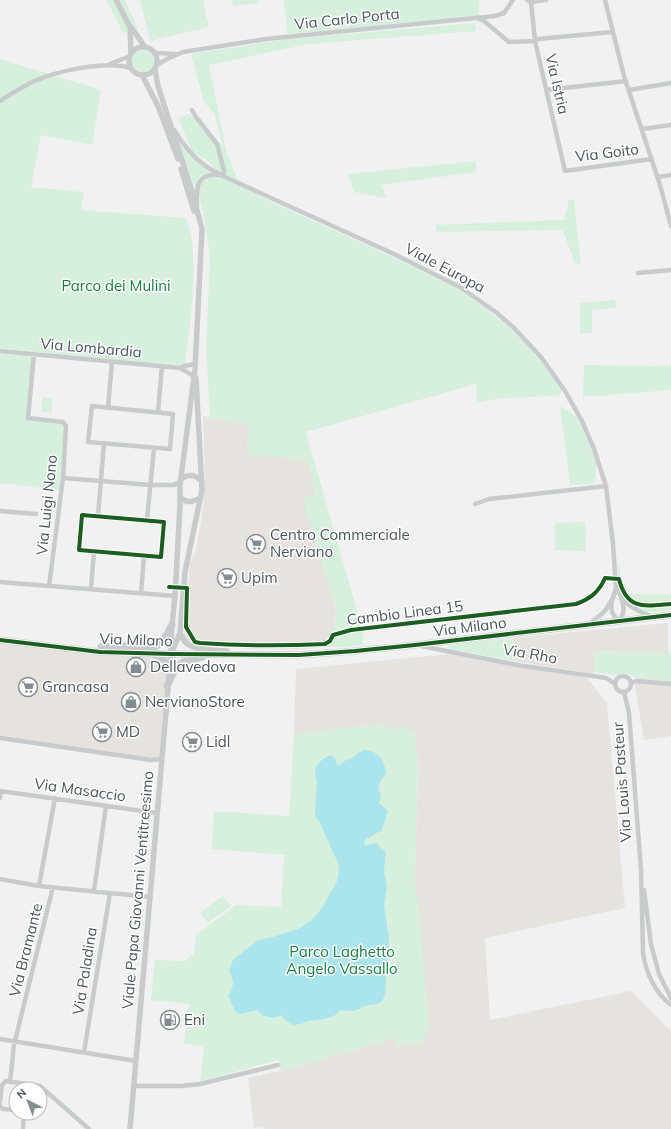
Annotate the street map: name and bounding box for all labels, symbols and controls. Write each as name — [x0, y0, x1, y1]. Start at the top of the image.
street label: Via Carlo Porta — [293, 4, 400, 33]
street label: Via Istria — [541, 52, 574, 116]
street label: Via Goito — [574, 139, 640, 166]
street label: Viale Europa — [402, 238, 489, 297]
park label: Parco dei Mulini — [61, 276, 171, 295]
street label: Via Lombardia — [40, 334, 143, 361]
street label: Via Luigi Nono — [32, 454, 61, 556]
place label: Centro Commerciale Nerviano — [270, 525, 410, 561]
supermarket icon: Centro Commerciale Nerviano — [245, 533, 267, 555]
supermarket icon: Upim — [216, 567, 238, 589]
place label: Upim — [241, 568, 278, 587]
street label: Cambio Linea 15 — [346, 596, 464, 629]
street label: Via Milano — [432, 613, 507, 640]
street label: Via Milano — [99, 629, 173, 650]
street label: Via Rho — [502, 639, 559, 668]
shop icon: Dellavedova — [125, 656, 147, 678]
place label: Dellavedova — [150, 657, 236, 676]
supermarket icon: Grancasa — [17, 676, 39, 698]
place label: Grancasa — [42, 677, 109, 696]
shop icon: NervianoStore — [120, 691, 142, 713]
place label: NervianoStore — [145, 692, 245, 711]
supermarket icon: MD — [91, 721, 113, 743]
street label: Via Louis Pasteur — [608, 721, 635, 843]
place label: MD — [116, 722, 140, 741]
supermarket icon: Lidl — [181, 731, 203, 753]
place label: Lidl — [206, 732, 230, 751]
street label: Viale Papa Giovanni Ventitreesimo — [118, 770, 157, 1010]
street label: Via Masaccio — [33, 774, 127, 805]
street label: Via Bramante — [5, 901, 46, 999]
street label: Via Paladina — [68, 926, 101, 1016]
park label: Parco Laghetto Angelo Vassallo — [286, 942, 398, 978]
fuel station icon: Eni — [159, 1009, 181, 1031]
place label: Eni — [184, 1010, 205, 1029]
north arrow — [8, 1081, 48, 1121]
text: N — [14, 1086, 29, 1102]

